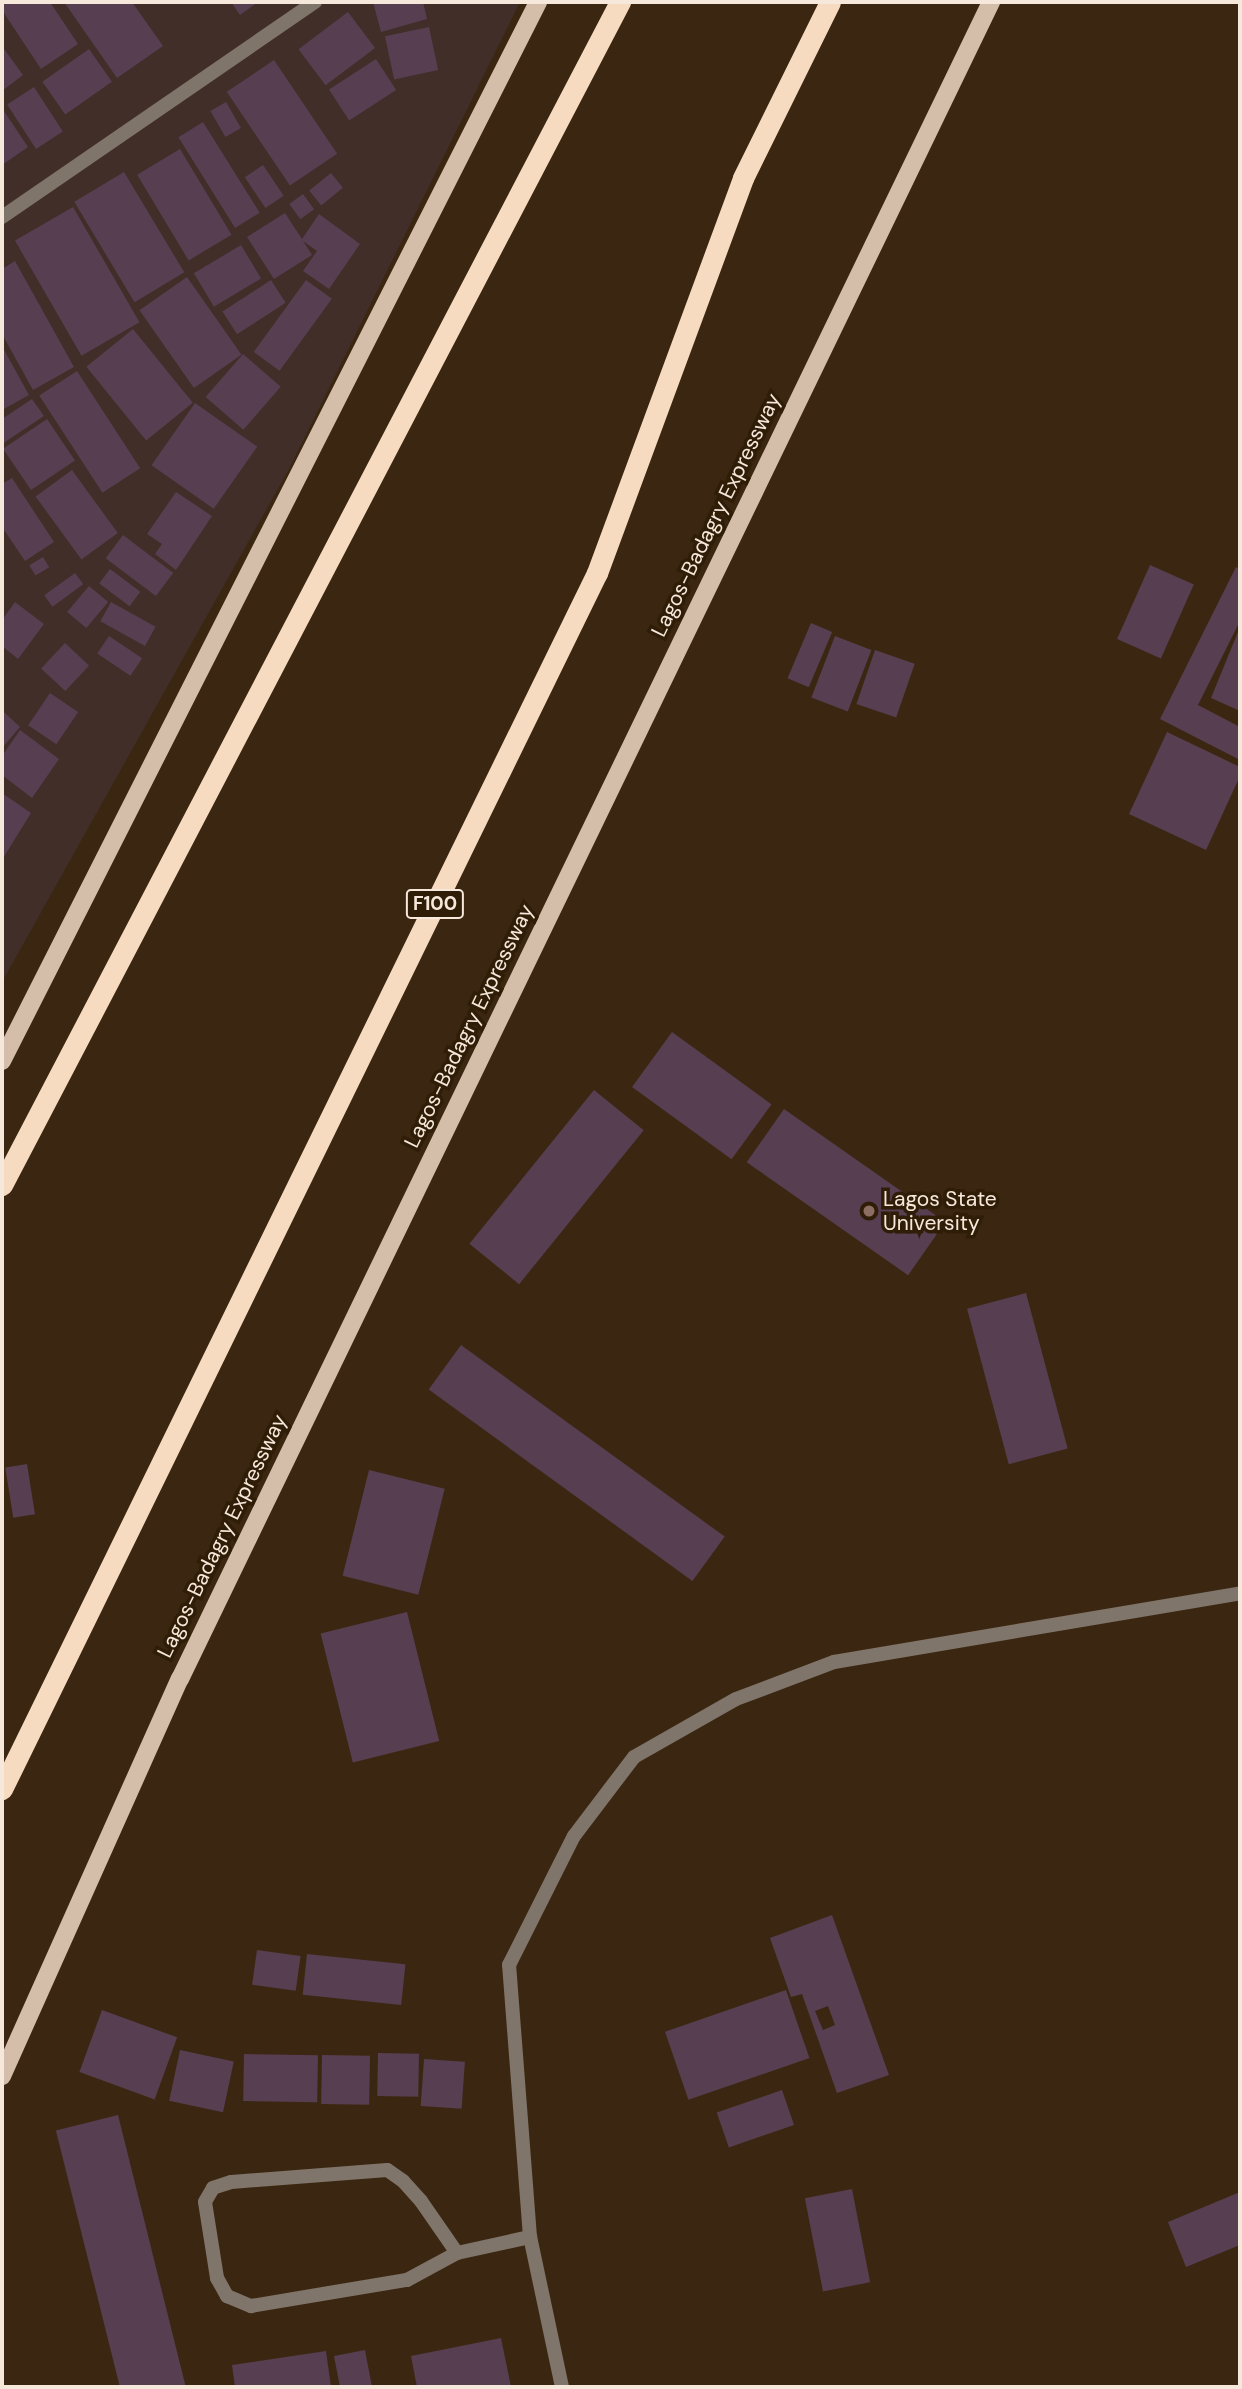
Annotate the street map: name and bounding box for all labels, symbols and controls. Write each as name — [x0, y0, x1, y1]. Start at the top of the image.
street label: Lagos-Badagry Expressway — [646, 389, 786, 641]
road number: F100 — [405, 888, 465, 920]
street label: Lagos-Badagry Expressway — [399, 900, 539, 1152]
place label: Lagos State University — [883, 1186, 997, 1236]
marker: Lagos State University — [861, 1203, 877, 1219]
street label: Lagos-Badagry Expressway — [152, 1410, 292, 1662]

